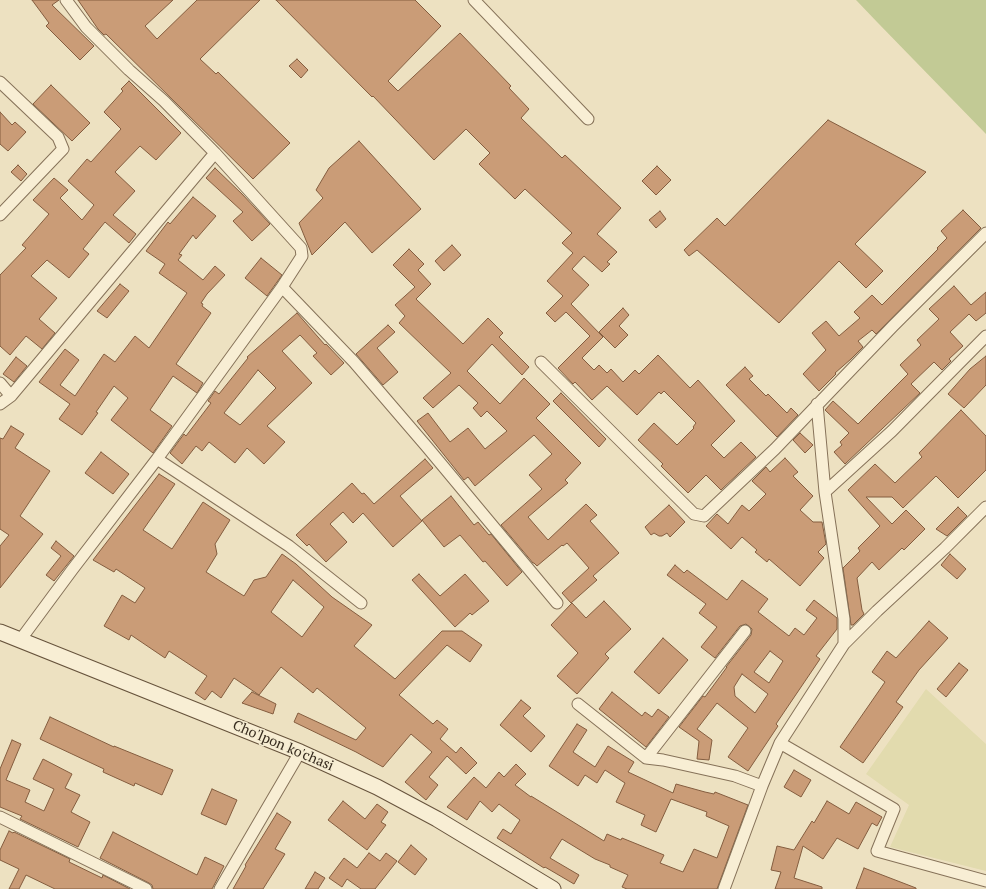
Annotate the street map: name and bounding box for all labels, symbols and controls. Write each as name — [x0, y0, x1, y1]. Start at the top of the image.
street label: Cho'lpon ko'chasi — [230, 717, 336, 775]

